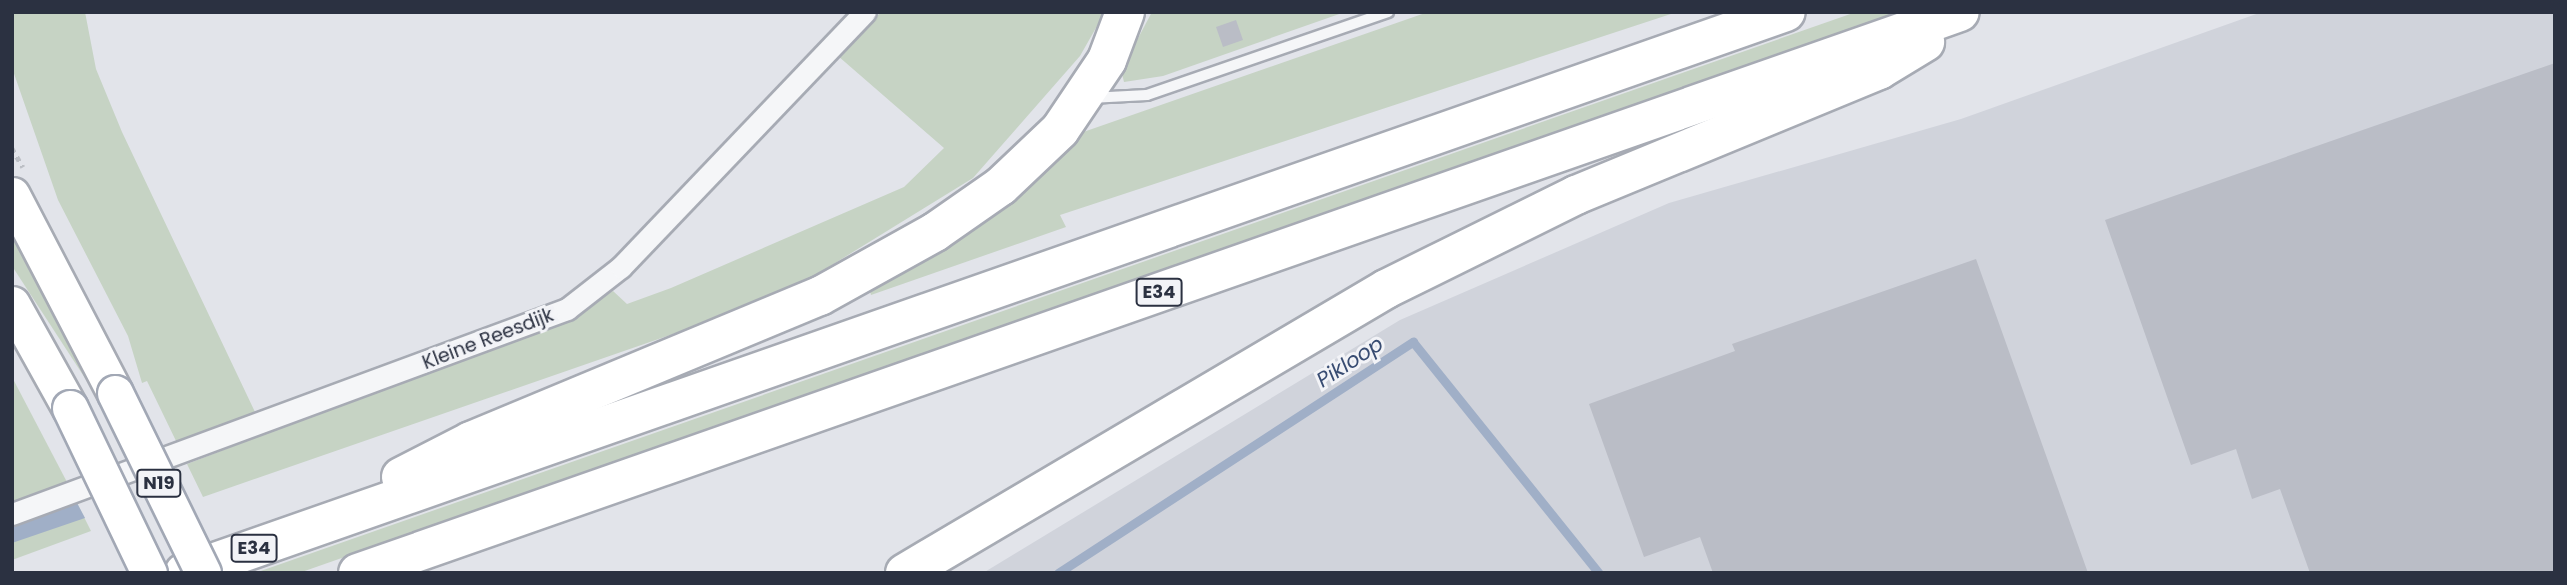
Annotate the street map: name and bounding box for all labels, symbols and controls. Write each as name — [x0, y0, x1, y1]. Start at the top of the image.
road number: E34 — [1134, 278, 1184, 306]
street label: Kleine Reesdijk — [419, 304, 557, 374]
water label: Pikloop — [1312, 331, 1388, 393]
road number: N19 — [136, 468, 182, 498]
road number: E34 — [230, 534, 278, 562]

